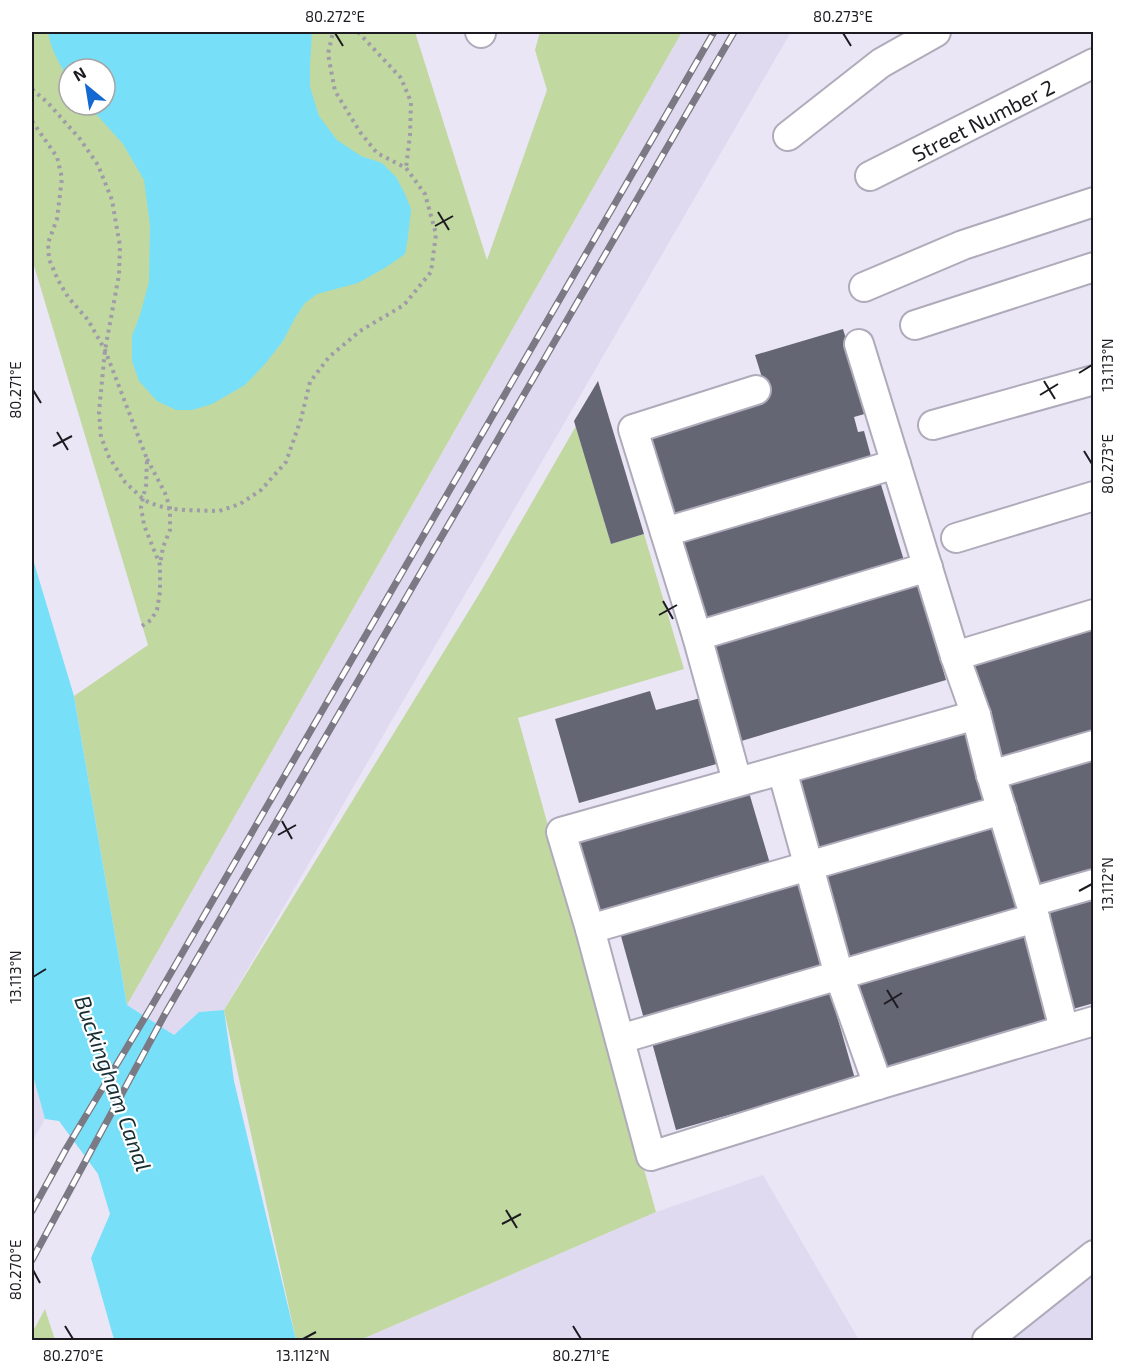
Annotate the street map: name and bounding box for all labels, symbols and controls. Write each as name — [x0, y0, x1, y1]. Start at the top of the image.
text: 80.272°E — [305, 7, 365, 25]
text: 80.273°E — [813, 7, 873, 25]
north arrow — [57, 57, 117, 117]
text: N — [69, 62, 89, 85]
street label: Street Number 2 — [907, 73, 1058, 166]
text: 13.113°N — [1098, 338, 1116, 392]
text: 80.271°E — [6, 361, 24, 419]
text: 80.273°E — [1098, 434, 1116, 494]
text: 13.112°N — [1098, 857, 1116, 911]
text: 13.113°N — [6, 950, 24, 1004]
water label: Buckingham Canal — [70, 992, 158, 1174]
text: 80.270°E — [6, 1240, 24, 1300]
text: 80.270°E — [43, 1346, 103, 1364]
text: 13.112°N — [276, 1346, 330, 1364]
text: 80.271°E — [552, 1346, 610, 1364]

